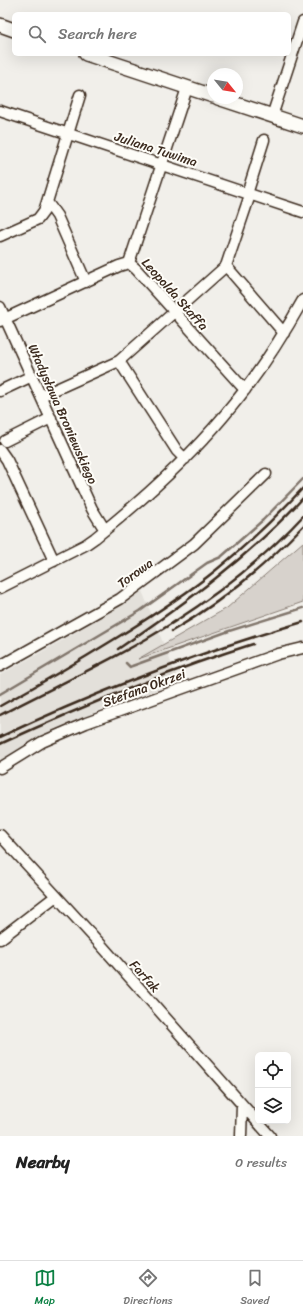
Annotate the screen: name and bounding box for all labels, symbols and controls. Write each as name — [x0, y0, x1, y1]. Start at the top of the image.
search box — [12, 12, 291, 56]
text: Search here — [58, 21, 137, 47]
icon: search — [26, 23, 48, 45]
north arrow — [207, 68, 243, 104]
street label: Juliana Tuwima — [111, 124, 201, 173]
street label: Leopolda Staffa — [136, 252, 214, 336]
street label: Władysława Broniewskiego — [22, 340, 105, 488]
street label: Torowa — [112, 552, 158, 594]
street label: Stefana Okrzei — [99, 662, 189, 714]
street label: Farfak — [124, 954, 166, 998]
map controls — [255, 1052, 291, 1124]
button: locate — [255, 1052, 291, 1088]
button: layers — [255, 1088, 291, 1124]
text: Nearby — [16, 1147, 70, 1177]
text: 0 results — [235, 1151, 287, 1174]
tab: Map — [34, 1267, 56, 1310]
tab: Directions — [123, 1267, 173, 1310]
tab: Saved — [240, 1267, 269, 1310]

